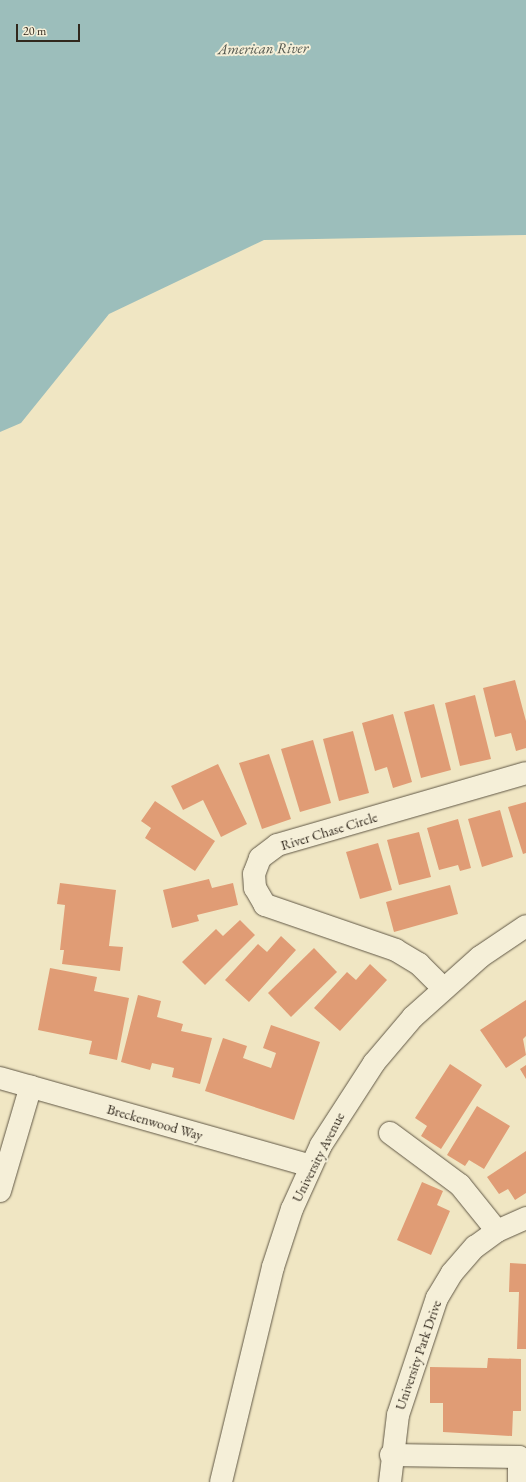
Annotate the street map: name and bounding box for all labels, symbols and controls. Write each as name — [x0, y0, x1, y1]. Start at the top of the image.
scale bar — [18, 16, 82, 42]
text: 20 m — [23, 23, 46, 39]
water label: American River — [218, 38, 308, 58]
street label: River Chase Circle — [279, 808, 379, 854]
street label: Breckenwood Way — [105, 1100, 205, 1144]
street label: University Avenue — [288, 1109, 348, 1205]
street label: University Park Drive — [391, 1298, 445, 1412]

